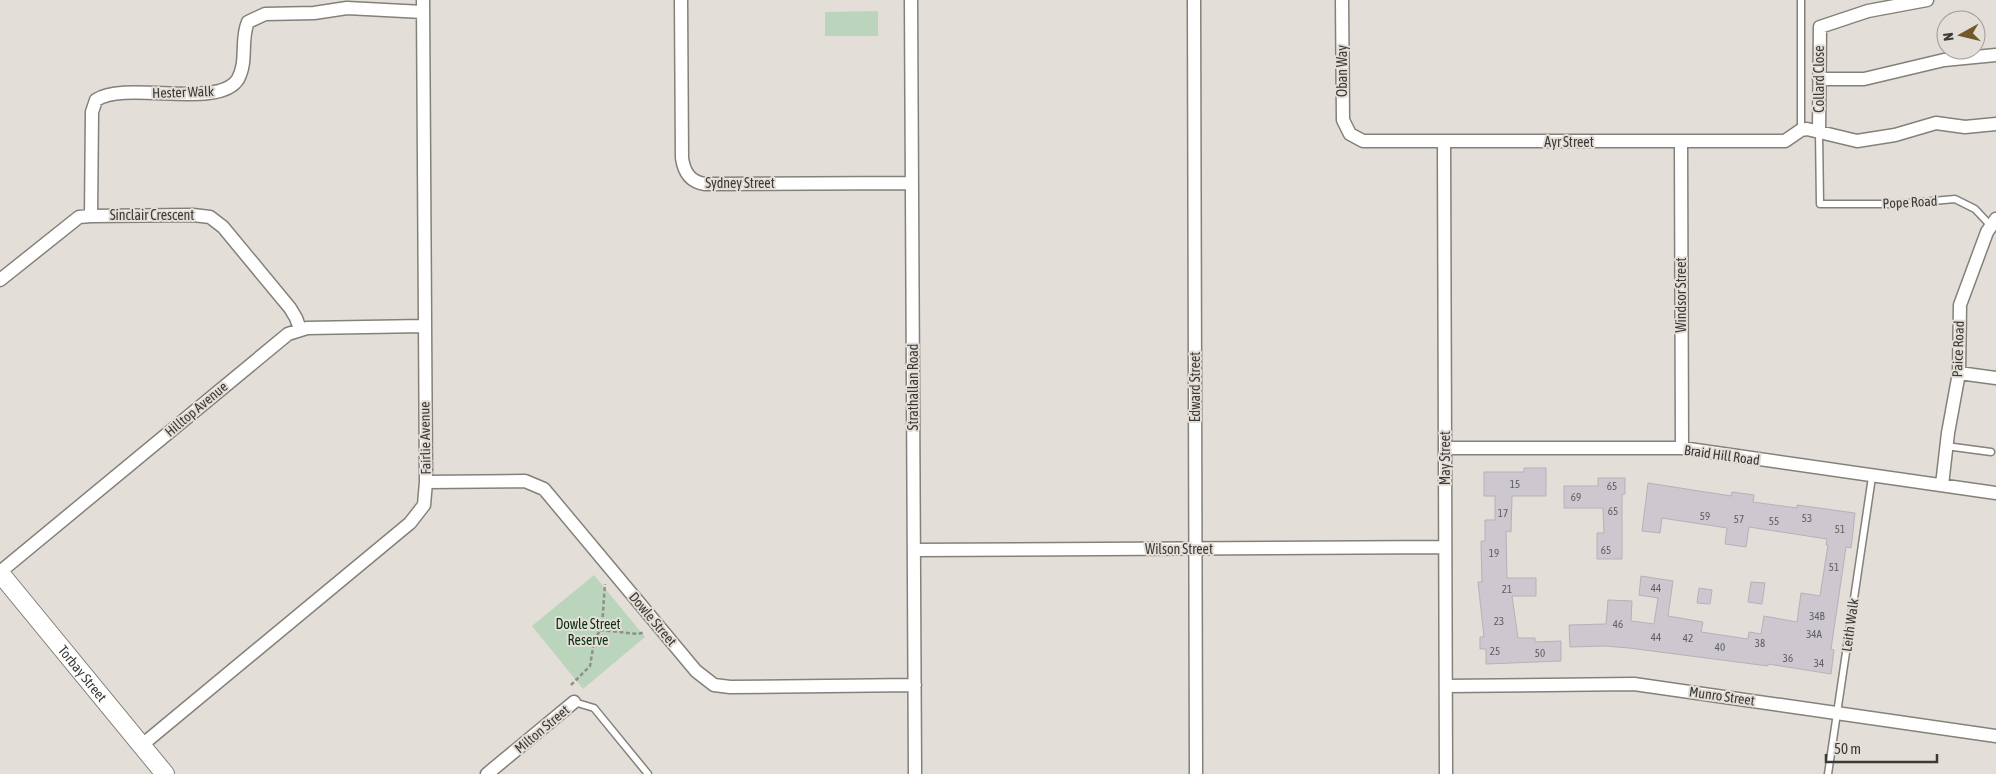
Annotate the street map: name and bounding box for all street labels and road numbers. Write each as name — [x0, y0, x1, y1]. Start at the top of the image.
street label: Oban Way — [1334, 45, 1350, 97]
street label: Collard Close — [1811, 45, 1827, 113]
street label: Hester Walk — [152, 83, 214, 101]
street label: Ayr Street — [1544, 134, 1594, 150]
street label: Sydney Street — [705, 175, 775, 191]
street label: Pope Road — [1882, 193, 1938, 211]
street label: Sinclair Crescent — [110, 207, 194, 223]
street label: Windsor Street — [1673, 257, 1689, 333]
street label: Paice Road — [1949, 320, 1967, 378]
street label: Strathallan Road — [905, 344, 921, 430]
street label: Edward Street — [1187, 352, 1203, 422]
street label: Hilltop Avenue — [162, 378, 230, 440]
street label: Fairlie Avenue — [416, 401, 434, 475]
street label: May Street — [1437, 431, 1453, 485]
street label: Braid Hill Road — [1683, 442, 1761, 468]
street label: Wilson Street — [1145, 541, 1213, 557]
street label: Dowle Street — [626, 589, 680, 649]
street label: Leith Walk — [1838, 597, 1862, 653]
street label: Torbay Street — [55, 642, 110, 705]
street label: Munro Street — [1688, 683, 1756, 709]
street label: Milton Street — [511, 702, 573, 756]

